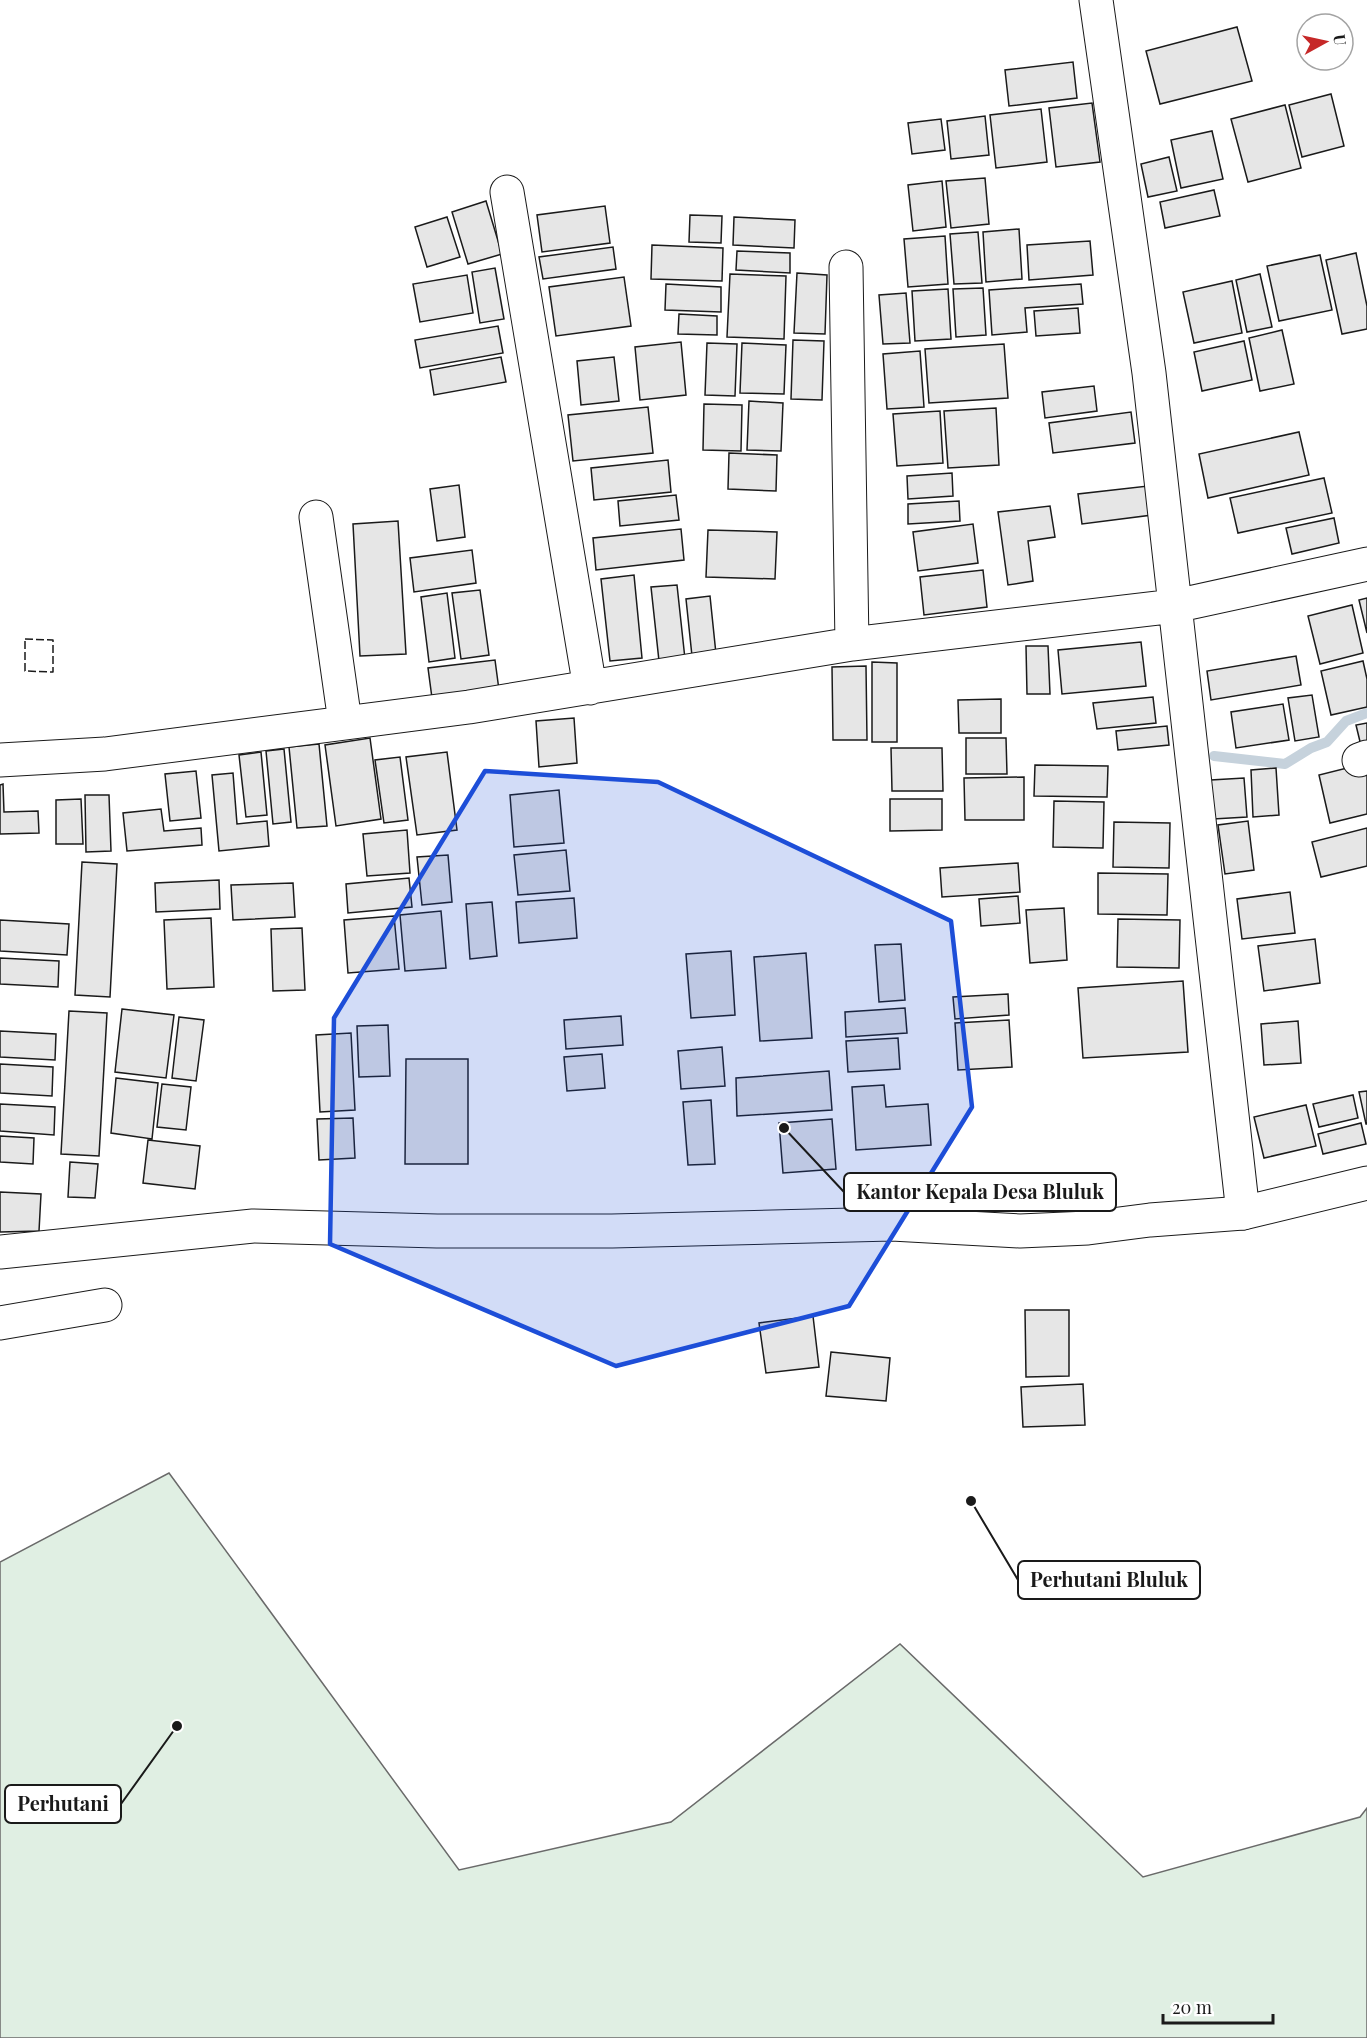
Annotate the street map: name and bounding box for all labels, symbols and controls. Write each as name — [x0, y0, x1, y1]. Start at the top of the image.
north arrow — [1295, 12, 1355, 72]
text: U — [1329, 33, 1352, 47]
callout: Kantor Kepala Desa Bluluk — [844, 1173, 1116, 1211]
text: Kantor Kepala Desa Bluluk — [856, 1177, 1104, 1204]
callout: Perhutani Bluluk — [1018, 1561, 1200, 1599]
text: Perhutani Bluluk — [1030, 1565, 1188, 1592]
callout: Perhutani — [5, 1785, 121, 1823]
text: Perhutani — [17, 1789, 109, 1816]
scale bar — [1163, 1987, 1272, 2025]
text: 20 m — [1172, 1995, 1212, 2019]

